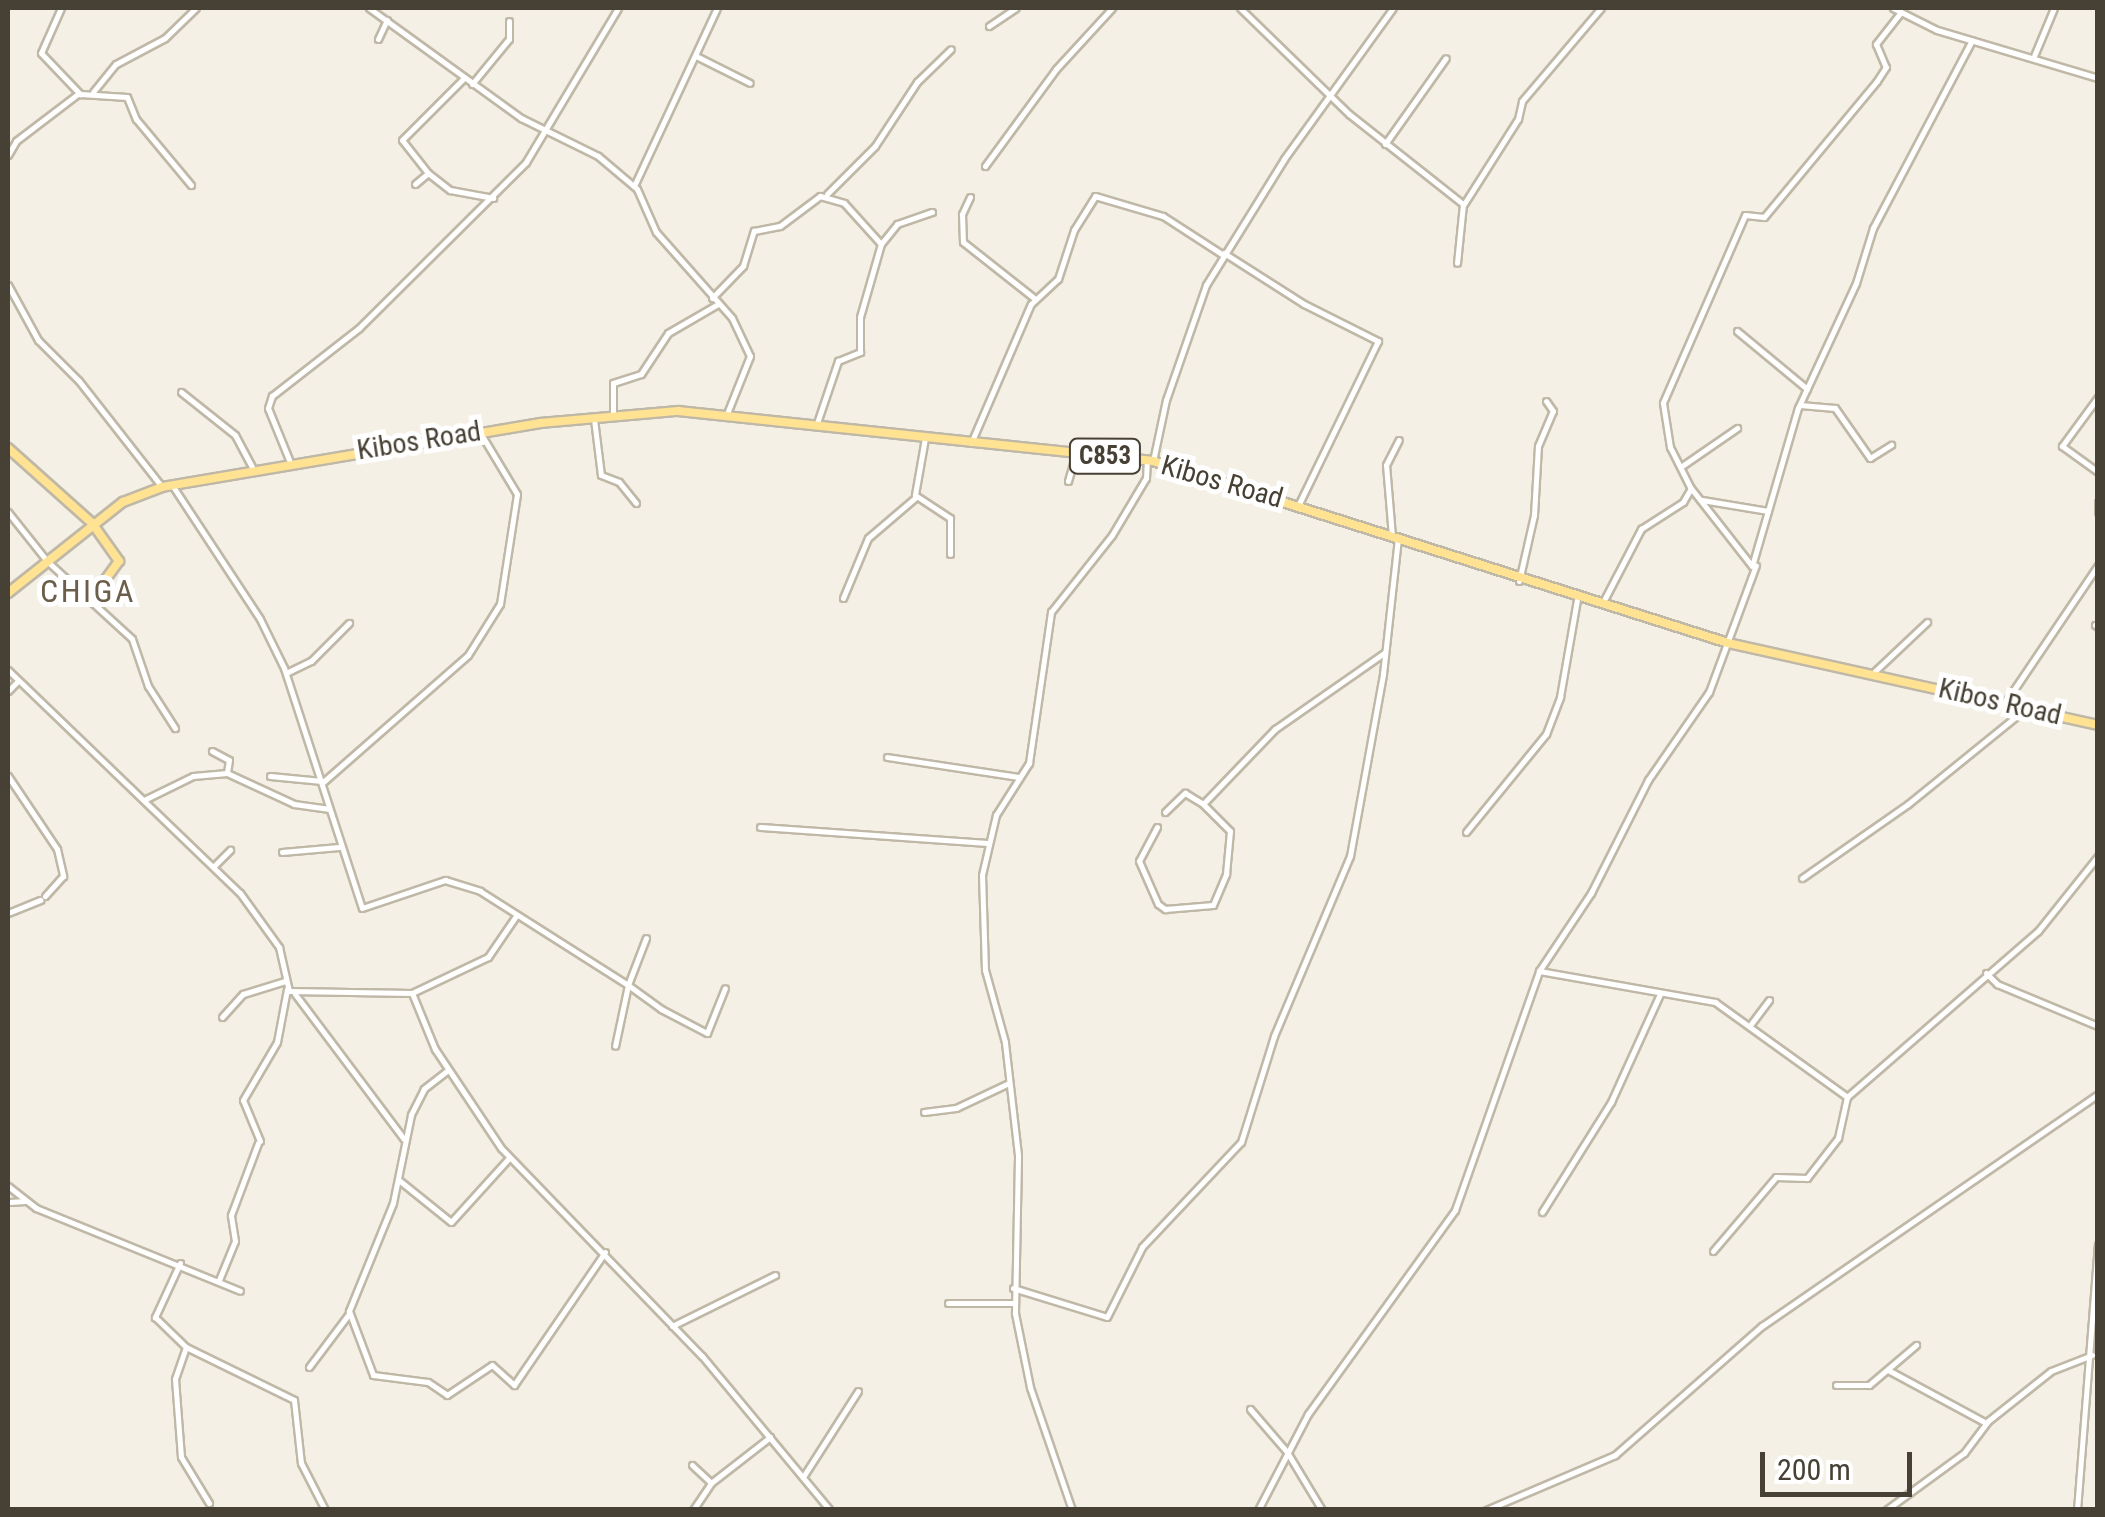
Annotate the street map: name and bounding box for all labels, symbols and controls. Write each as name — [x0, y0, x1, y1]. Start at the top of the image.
street label: Kibos Road — [355, 415, 483, 467]
road number: C853 — [1068, 436, 1142, 476]
street label: Kibos Road — [1157, 449, 1287, 515]
district label: CHIGA — [40, 572, 136, 610]
street label: Kibos Road — [1935, 672, 2065, 732]
scale bar — [1765, 1432, 1918, 1494]
text: 200 m — [1777, 1452, 1851, 1487]

